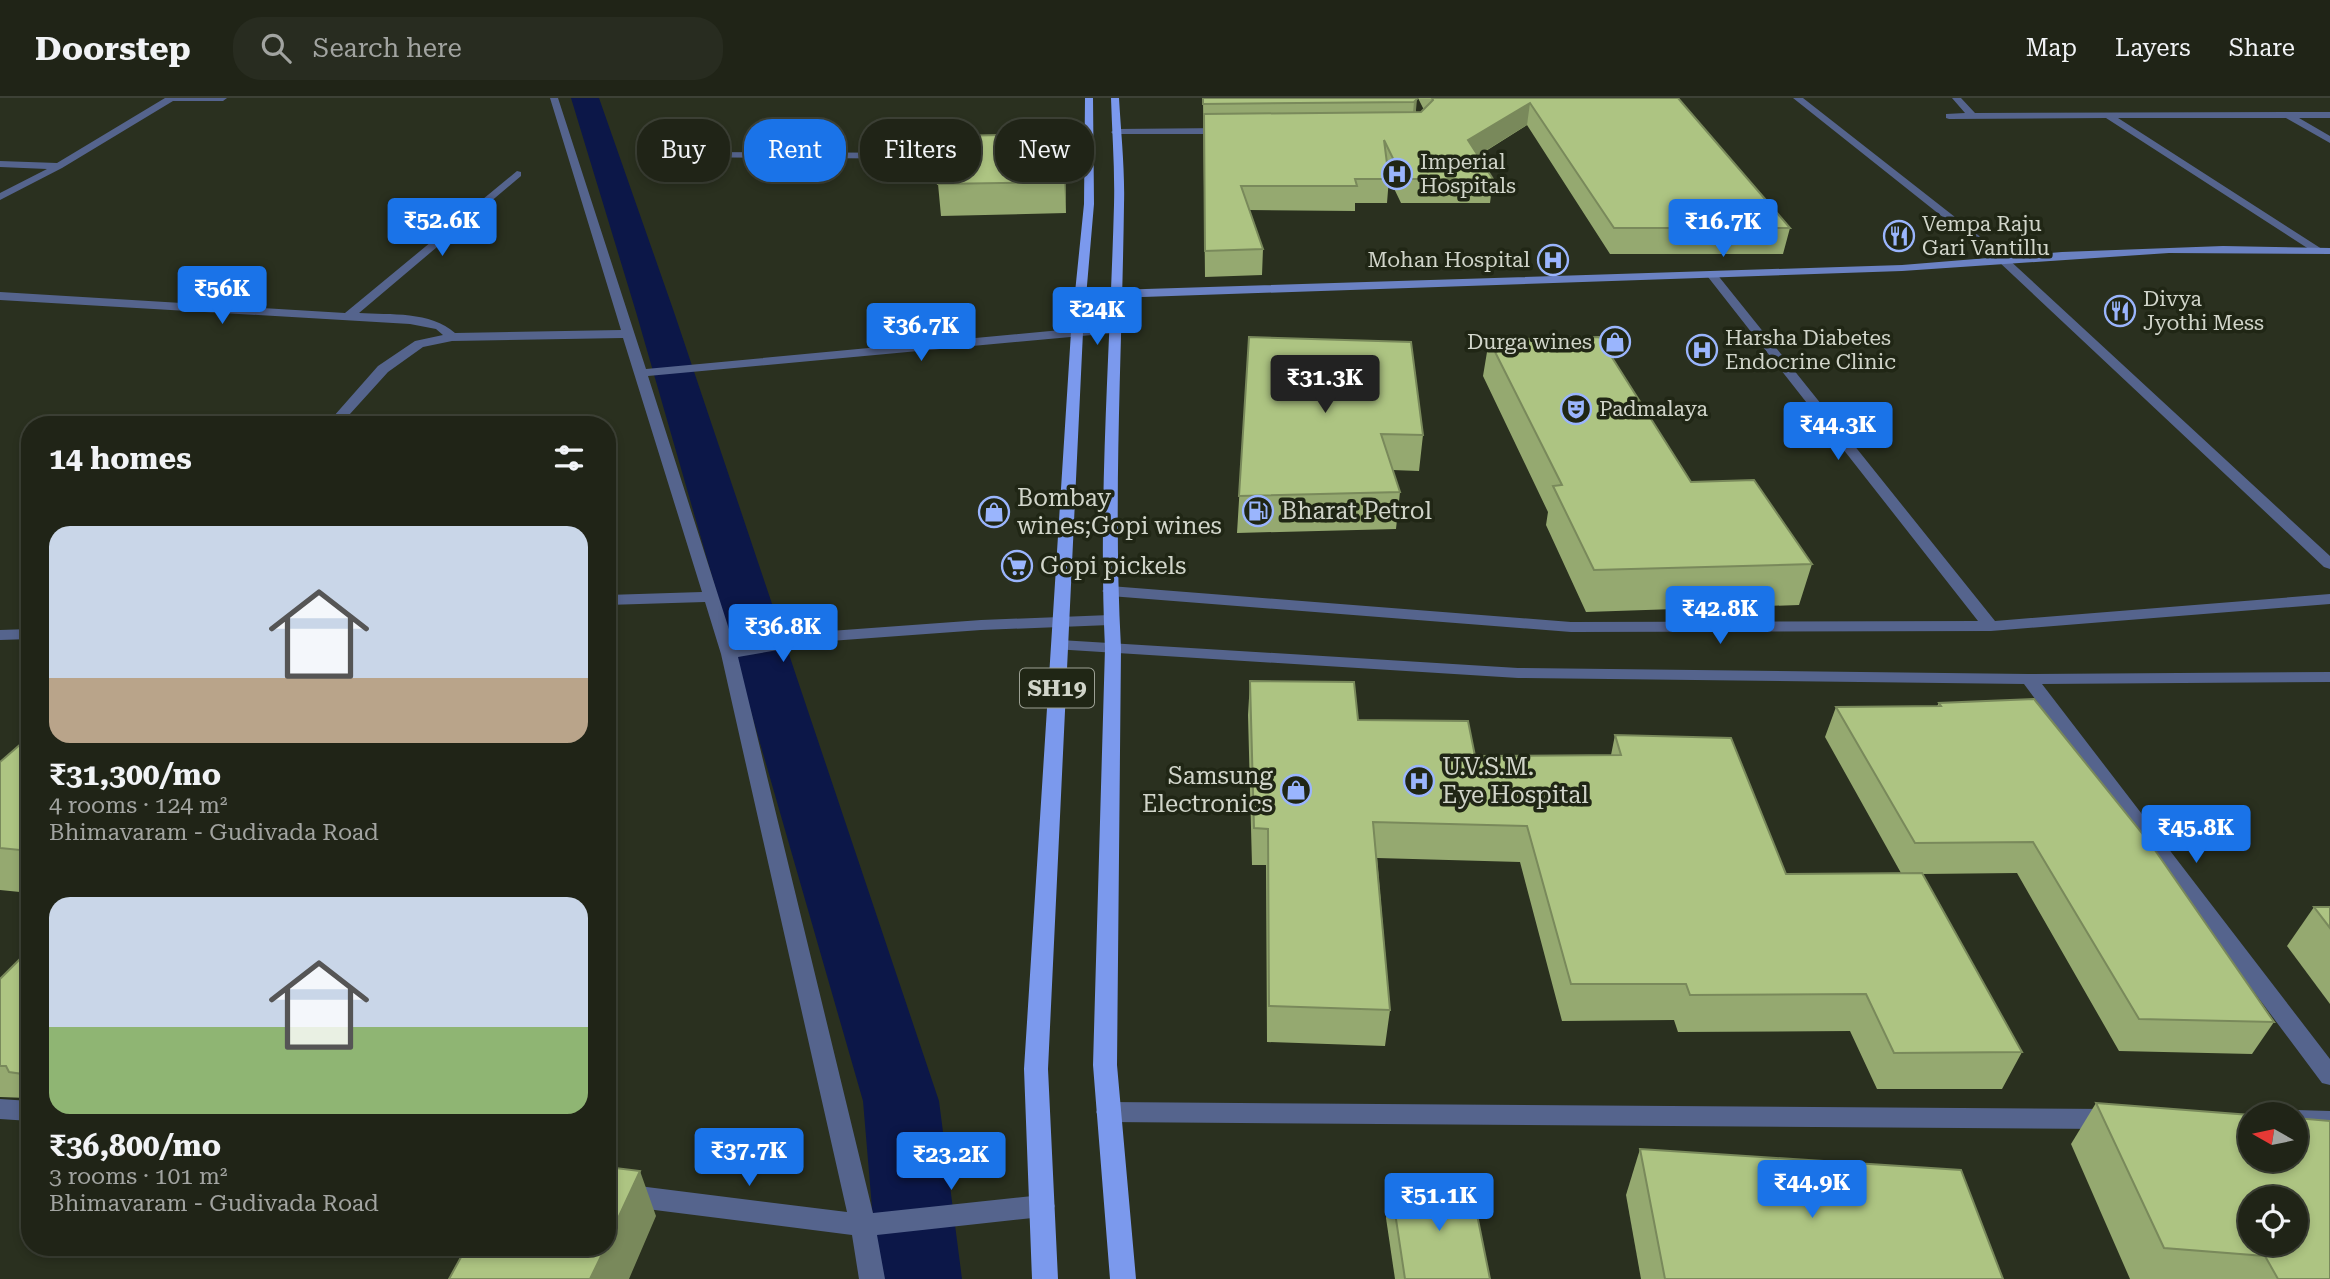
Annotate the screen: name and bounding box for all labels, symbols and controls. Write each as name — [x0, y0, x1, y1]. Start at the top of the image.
search box — [233, 17, 723, 80]
text: Doorstep — [35, 29, 191, 68]
icon: search — [257, 29, 295, 67]
text: Search here — [313, 33, 462, 63]
text: Map — [2026, 34, 2077, 62]
text: Layers — [2115, 34, 2191, 62]
text: Share — [2229, 34, 2295, 62]
chip: Buy — [637, 119, 730, 182]
chip: Rent — [744, 119, 846, 182]
chip: Filters — [860, 119, 981, 182]
chip: New — [995, 119, 1094, 182]
place label: Imperial Hospitals — [1420, 150, 1516, 198]
hospital icon: Imperial Hospitals — [1380, 157, 1414, 191]
pin: ₹52.6K — [385, 198, 499, 258]
pin: ₹16.7K — [1666, 200, 1780, 259]
text: ₹52.6K — [404, 207, 480, 234]
text: ₹16.7K — [1685, 208, 1761, 235]
place label: Vempa Raju Gari Vantillu — [1922, 212, 2050, 260]
restaurant icon: Vempa Raju Gari Vantillu — [1882, 219, 1916, 253]
hospital icon: Mohan Hospital — [1536, 243, 1570, 277]
place label: Mohan Hospital — [1367, 248, 1530, 272]
pin: ₹56K — [181, 266, 263, 326]
text: ₹56K — [194, 275, 250, 302]
place label: Divya Jyothi Mess — [2143, 287, 2264, 335]
pin: ₹24K — [1056, 288, 1138, 347]
restaurant icon: Divya Jyothi Mess — [2103, 294, 2137, 328]
text: ₹24K — [1069, 296, 1125, 323]
pin: ₹36.7K — [864, 303, 978, 363]
text: ₹36.7K — [883, 312, 959, 339]
shop icon: Durga wines — [1598, 325, 1632, 359]
place label: Harsha Diabetes Endocrine Clinic — [1725, 326, 1896, 374]
place label: Durga wines — [1467, 330, 1592, 354]
hospital icon: Harsha Diabetes Endocrine Clinic — [1685, 333, 1719, 367]
pin: ₹31.3K — [1268, 356, 1382, 415]
text: ₹31.3K — [1287, 364, 1363, 391]
theatre icon: Padmalaya — [1559, 392, 1593, 426]
place label: Padmalaya — [1599, 397, 1708, 421]
pin: ₹44.3K — [1781, 402, 1895, 462]
text: ₹44.3K — [1800, 411, 1876, 438]
icon: filters — [550, 439, 588, 477]
text: 14 homes — [49, 441, 192, 476]
place label: Bombay wines;Gopi wines — [1017, 484, 1222, 540]
fuel station icon: Bharat Petrol — [1241, 494, 1275, 528]
shop icon: Bombay wines;Gopi wines — [977, 495, 1011, 529]
place label: Bharat Petrol — [1281, 497, 1432, 525]
supermarket icon: Gopi pickels — [1000, 549, 1034, 583]
place label: Gopi pickels — [1040, 552, 1186, 580]
icon: home — [256, 571, 382, 697]
pin: ₹42.8K — [1663, 587, 1777, 646]
text: ₹42.8K — [1682, 595, 1758, 622]
pin: ₹36.8K — [726, 604, 840, 664]
text: ₹36.8K — [745, 613, 821, 640]
road number: SH19 — [1020, 668, 1094, 708]
place label: U.V.S.M. Eye Hospital — [1442, 753, 1589, 809]
text: ₹31,300/mo — [49, 757, 221, 792]
place label: Samsung Electronics — [1142, 762, 1273, 818]
hospital icon: U.V.S.M. Eye Hospital — [1402, 764, 1436, 798]
shop icon: Samsung Electronics — [1279, 773, 1313, 807]
text: 4 rooms · 124 m² — [49, 792, 227, 819]
pin: ₹45.8K — [2139, 806, 2253, 865]
text: ₹45.8K — [2158, 814, 2234, 841]
text: Bhimavaram - Gudivada Road — [49, 819, 379, 846]
icon: home — [256, 942, 382, 1068]
north arrow — [2238, 1102, 2308, 1172]
map controls — [2238, 1102, 2308, 1256]
text: ₹36,800/mo — [49, 1128, 221, 1163]
pin: ₹37.7K — [692, 1128, 806, 1188]
pin: ₹23.2K — [894, 1132, 1008, 1192]
text: ₹37.7K — [711, 1137, 787, 1164]
text: ₹23.2K — [913, 1141, 989, 1168]
pin: ₹44.9K — [1755, 1160, 1869, 1220]
text: 3 rooms · 101 m² — [49, 1163, 227, 1190]
text: ₹44.9K — [1774, 1169, 1850, 1196]
pin: ₹51.1K — [1382, 1174, 1496, 1233]
text: ₹51.1K — [1401, 1182, 1477, 1209]
button: locate — [2238, 1186, 2308, 1256]
text: Bhimavaram - Gudivada Road — [49, 1190, 379, 1217]

